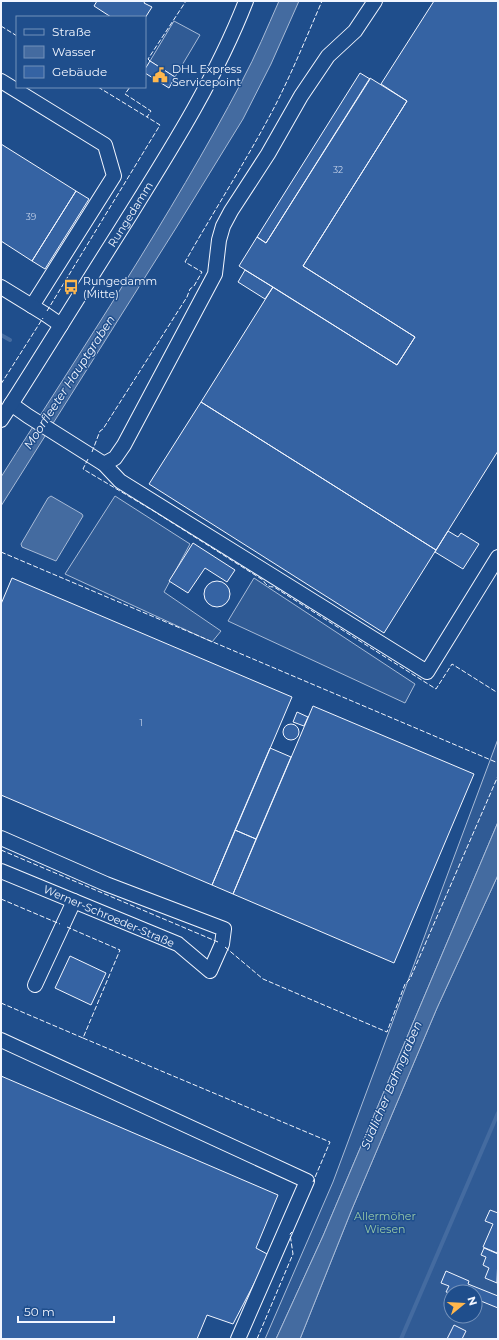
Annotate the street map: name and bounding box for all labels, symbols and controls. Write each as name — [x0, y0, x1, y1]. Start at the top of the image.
legend — [16, 16, 146, 88]
text: Straße — [52, 24, 91, 39]
text: Wasser — [52, 44, 96, 59]
place label: DHL Express Servicepoint — [172, 62, 242, 89]
text: Gebäude — [52, 64, 107, 79]
public building icon: DHL Express Servicepoint — [151, 66, 169, 84]
house number: 32 — [333, 164, 343, 175]
street label: Rungedamm — [105, 179, 156, 250]
house number: 39 — [26, 211, 37, 222]
place label: Rungedamm (Mitte) — [83, 274, 157, 301]
bus stop icon: Rungedamm (Mitte) — [62, 278, 80, 296]
water label: Moorfleeter Hauptgraben — [20, 312, 118, 452]
house number: 1 — [139, 717, 143, 728]
street label: Werner-Schroeder-Straße — [41, 882, 177, 950]
water label: Südlicher Bahngraben — [357, 1019, 425, 1151]
park label: Allermöher Wiesen — [354, 1209, 416, 1236]
north arrow — [443, 1284, 483, 1324]
text: N — [464, 1295, 481, 1307]
scale bar — [18, 1298, 114, 1324]
text: 50 m — [24, 1304, 55, 1319]

